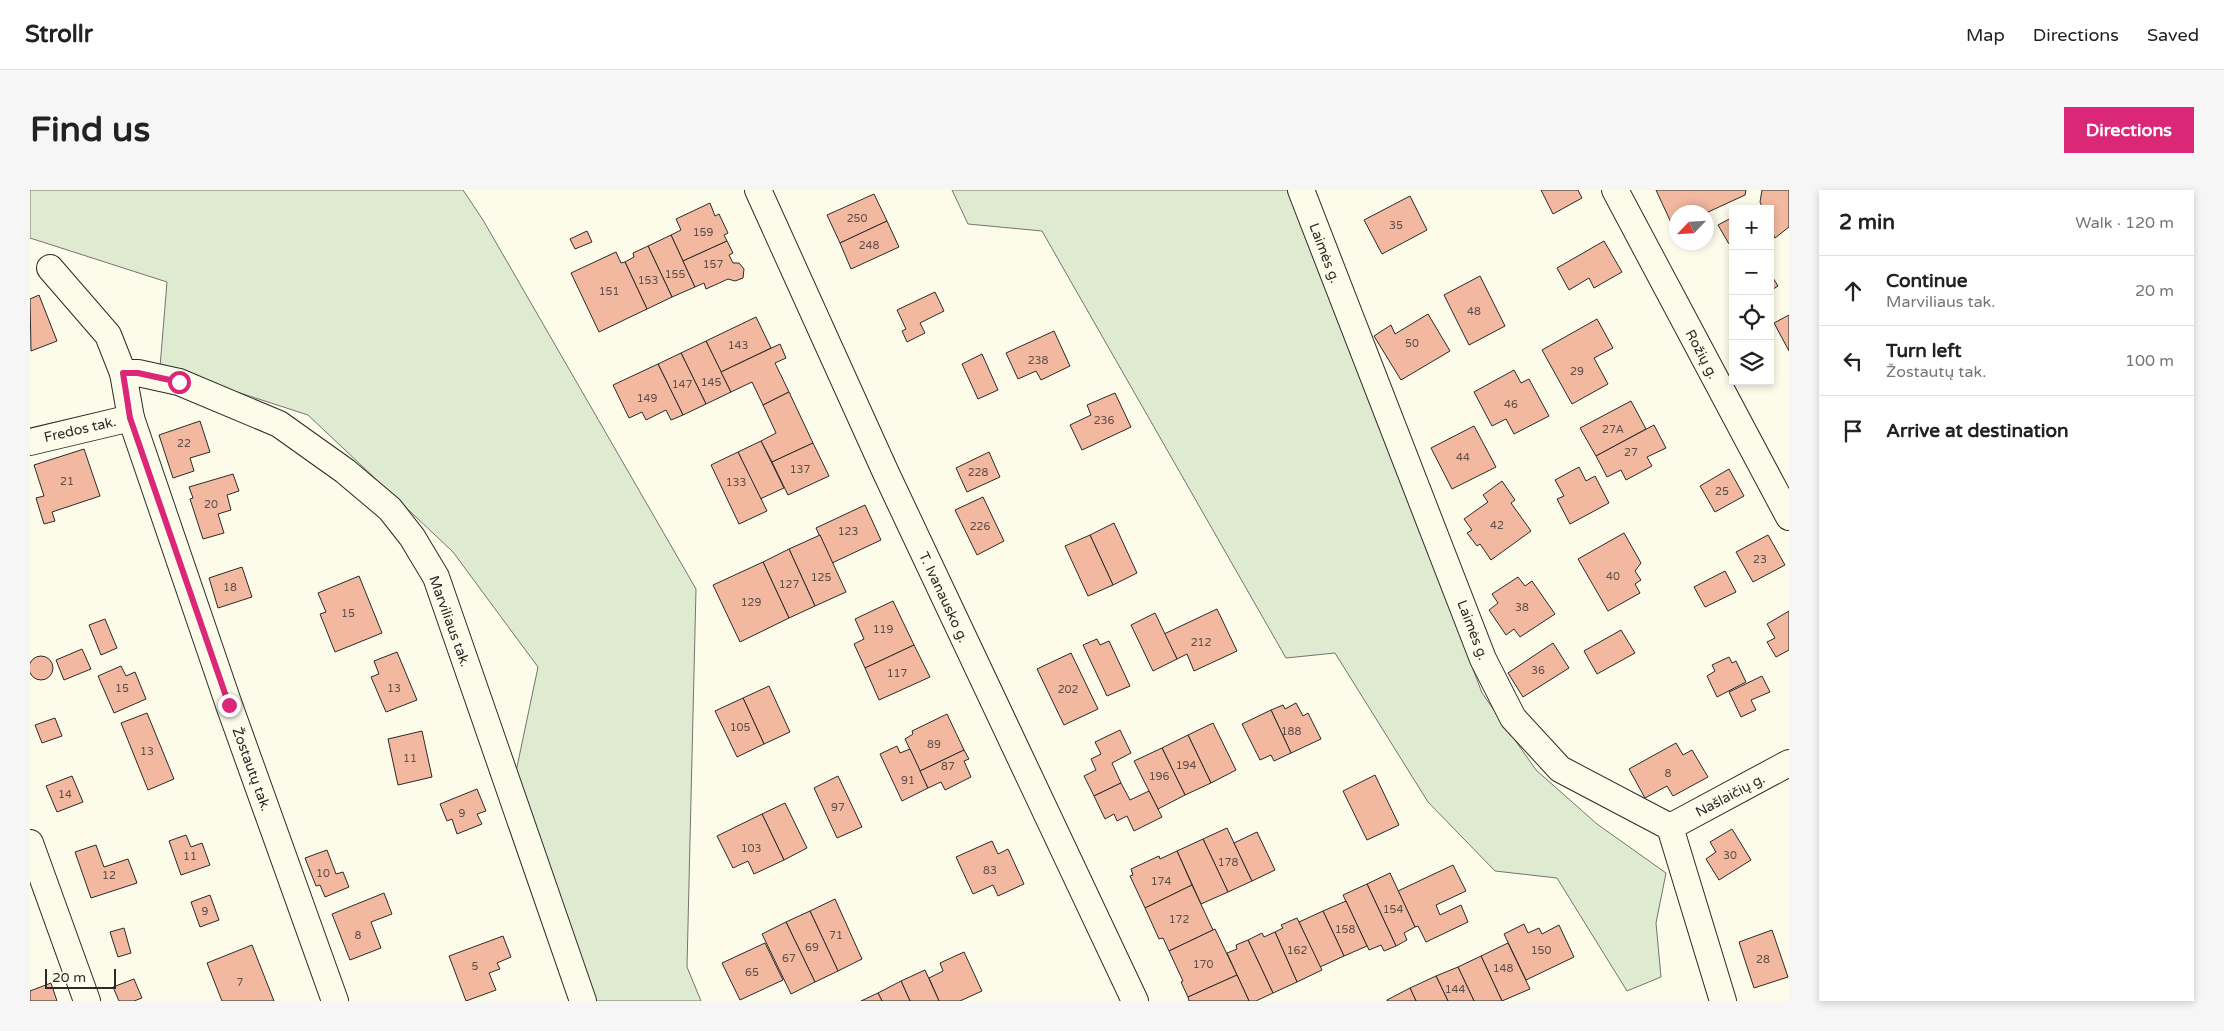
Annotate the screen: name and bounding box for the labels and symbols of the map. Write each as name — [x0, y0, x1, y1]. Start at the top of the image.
north arrow — [1669, 205, 1714, 250]
house number: 250 — [847, 212, 867, 225]
house number: 35 — [1389, 219, 1403, 232]
street label: Laimės g. — [1305, 221, 1344, 286]
house number: 159 — [693, 226, 713, 239]
house number: 248 — [859, 239, 879, 252]
house number: 157 — [703, 258, 723, 271]
house number: 155 — [665, 268, 685, 281]
house number: 153 — [638, 274, 658, 287]
house number: 151 — [599, 285, 619, 298]
house number: 48 — [1467, 305, 1481, 318]
street label: Rožių g. — [1681, 327, 1722, 382]
house number: 50 — [1405, 337, 1419, 350]
house number: 143 — [728, 339, 748, 352]
house number: 238 — [1028, 354, 1048, 367]
house number: 29 — [1570, 365, 1584, 378]
route start — [168, 371, 191, 394]
house number: 145 — [701, 376, 721, 389]
house number: 147 — [672, 378, 692, 391]
house number: 149 — [637, 392, 657, 405]
house number: 46 — [1504, 398, 1518, 411]
street label: Fredos tak. — [42, 413, 118, 446]
house number: 236 — [1094, 414, 1114, 427]
house number: 27A — [1602, 423, 1624, 436]
house number: 22 — [177, 437, 191, 450]
house number: 27 — [1624, 446, 1638, 459]
house number: 44 — [1456, 451, 1470, 464]
house number: 137 — [790, 463, 810, 476]
house number: 228 — [968, 466, 988, 479]
house number: 21 — [60, 475, 74, 488]
house number: 133 — [726, 476, 746, 489]
house number: 25 — [1715, 485, 1729, 498]
house number: 20 — [204, 498, 218, 511]
house number: 42 — [1490, 519, 1504, 532]
house number: 226 — [970, 520, 990, 533]
house number: 123 — [838, 525, 858, 538]
street label: T. Ivanausko g. — [915, 549, 972, 645]
house number: 23 — [1753, 553, 1767, 566]
house number: 40 — [1606, 570, 1620, 583]
house number: 125 — [811, 571, 831, 584]
street label: Marviliaus tak. — [425, 573, 474, 669]
house number: 127 — [779, 578, 799, 591]
house number: 18 — [223, 581, 237, 594]
house number: 129 — [741, 596, 761, 609]
street label: Laimės g. — [1453, 598, 1492, 663]
house number: 38 — [1515, 601, 1529, 614]
house number: 15 — [341, 607, 355, 620]
house number: 119 — [873, 623, 893, 636]
house number: 212 — [1191, 636, 1211, 649]
house number: 36 — [1531, 664, 1545, 677]
house number: 117 — [887, 667, 907, 680]
house number: 15 — [115, 682, 129, 695]
house number: 13 — [387, 682, 401, 695]
house number: 202 — [1058, 683, 1078, 696]
route end — [218, 694, 241, 717]
house number: 105 — [730, 721, 750, 734]
street label: Žostautų tak. — [229, 725, 275, 813]
house number: 188 — [1281, 725, 1301, 738]
house number: 89 — [927, 738, 941, 751]
house number: 13 — [140, 745, 154, 758]
house number: 11 — [403, 752, 417, 765]
house number: 194 — [1176, 759, 1196, 772]
house number: 87 — [941, 760, 955, 773]
house number: 8 — [1665, 767, 1672, 780]
house number: 196 — [1149, 770, 1169, 783]
street label: Našlaičių g. — [1693, 770, 1768, 821]
house number: 91 — [901, 774, 915, 787]
house number: 14 — [58, 788, 72, 801]
house number: 97 — [831, 801, 845, 814]
house number: 9 — [459, 807, 466, 820]
house number: 103 — [741, 842, 761, 855]
house number: 30 — [1723, 849, 1737, 862]
house number: 11 — [183, 850, 197, 863]
house number: 178 — [1218, 856, 1238, 869]
house number: 83 — [983, 864, 997, 877]
house number: 10 — [316, 867, 330, 880]
house number: 12 — [102, 869, 116, 882]
house number: 174 — [1151, 875, 1171, 888]
house number: 154 — [1383, 903, 1403, 916]
house number: 9 — [202, 905, 209, 918]
house number: 172 — [1169, 913, 1189, 926]
house number: 158 — [1335, 923, 1355, 936]
house number: 8 — [355, 929, 362, 942]
house number: 71 — [829, 929, 843, 942]
house number: 69 — [805, 941, 819, 954]
house number: 162 — [1287, 944, 1307, 957]
house number: 150 — [1531, 944, 1551, 957]
house number: 67 — [782, 952, 796, 965]
house number: 28 — [1756, 953, 1770, 966]
house number: 170 — [1193, 958, 1213, 971]
house number: 5 — [472, 960, 479, 973]
house number: 148 — [1493, 962, 1513, 975]
scale bar — [45, 966, 116, 989]
house number: 65 — [745, 966, 759, 979]
house number: 7 — [237, 976, 244, 989]
house number: 144 — [1445, 983, 1465, 996]

